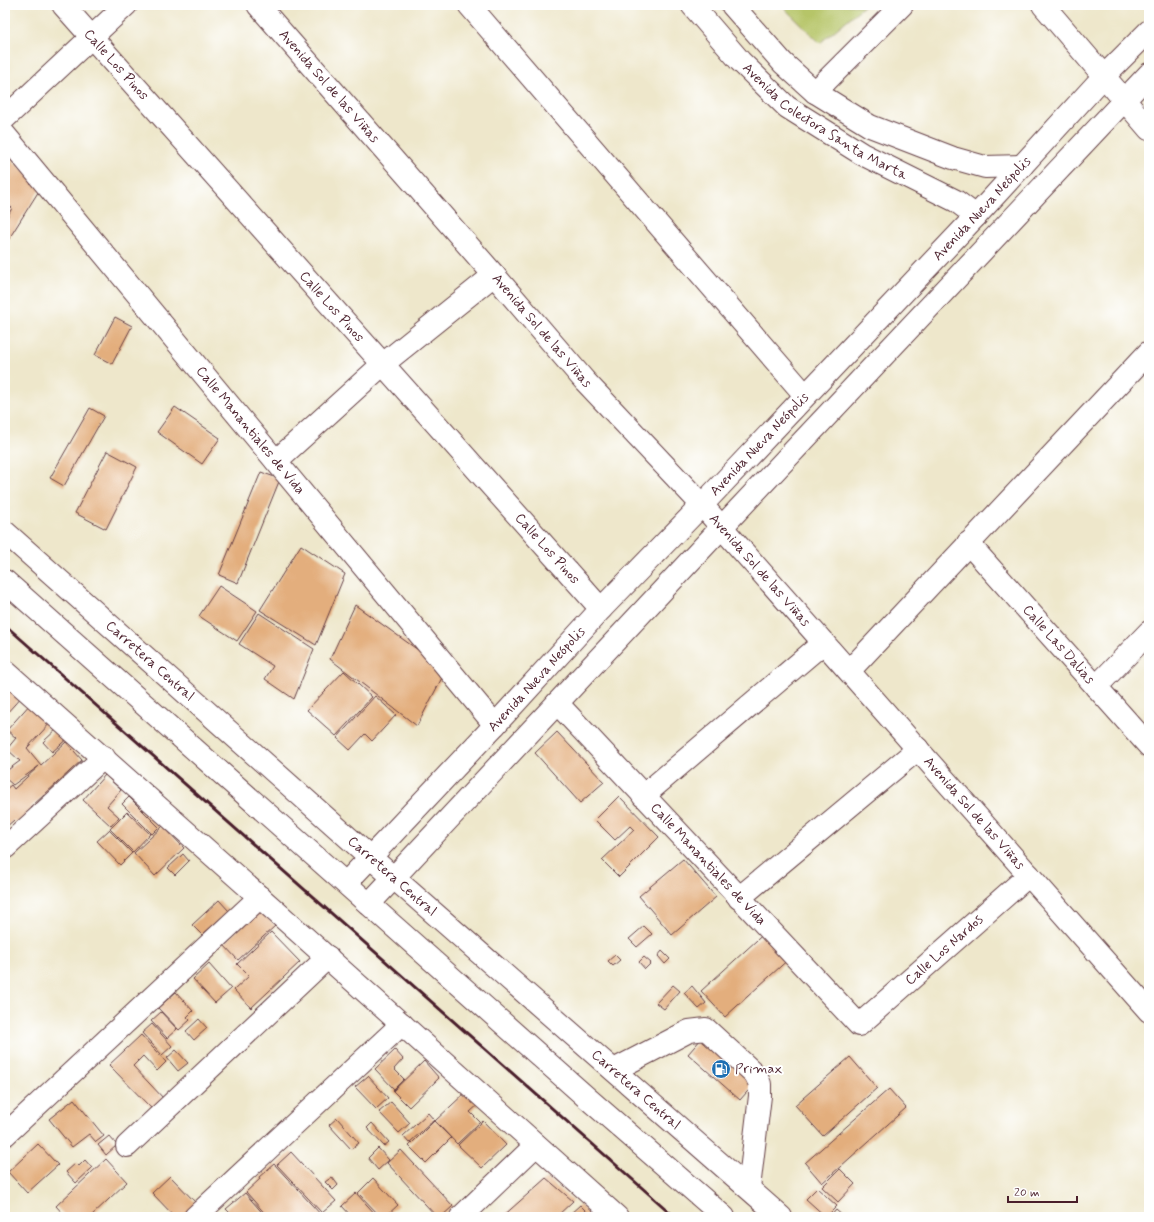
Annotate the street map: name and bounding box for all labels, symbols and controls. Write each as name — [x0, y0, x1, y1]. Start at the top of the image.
street label: Calle Los Pinos — [80, 25, 153, 104]
street label: Avenida Sol de las Viñas — [275, 26, 383, 147]
street label: Avenida Colectora Santa Marta — [739, 59, 911, 184]
street label: Avenida Nueva Neópolis — [929, 153, 1035, 265]
street label: Calle Los Pinos — [295, 267, 368, 346]
street label: Avenida Sol de las Viñas — [488, 270, 596, 392]
street label: Calle Manantiales de Vida — [192, 363, 309, 498]
street label: Avenida Nueva Neópolis — [706, 389, 813, 500]
street label: Calle Los Pinos — [511, 509, 584, 588]
street label: Avenida Sol de las Viñas — [705, 510, 814, 631]
street label: Calle Las Dalias — [1018, 601, 1099, 688]
street label: Carretera Central — [102, 617, 198, 705]
street label: Avenida Nueva Neópolis — [484, 623, 589, 736]
street label: Avenida Sol de las Viñas — [920, 753, 1029, 873]
street label: Calle Manantiales de Vida — [646, 799, 770, 929]
street label: Carretera Central — [344, 832, 440, 920]
street label: Calle Los Nardos — [901, 910, 987, 989]
street label: Carretera Central — [587, 1046, 684, 1134]
fuel station icon: Primax — [710, 1058, 732, 1080]
place label: Primax — [735, 1060, 782, 1078]
scale bar — [1008, 1178, 1077, 1204]
text: 20 m — [1014, 1185, 1040, 1201]

